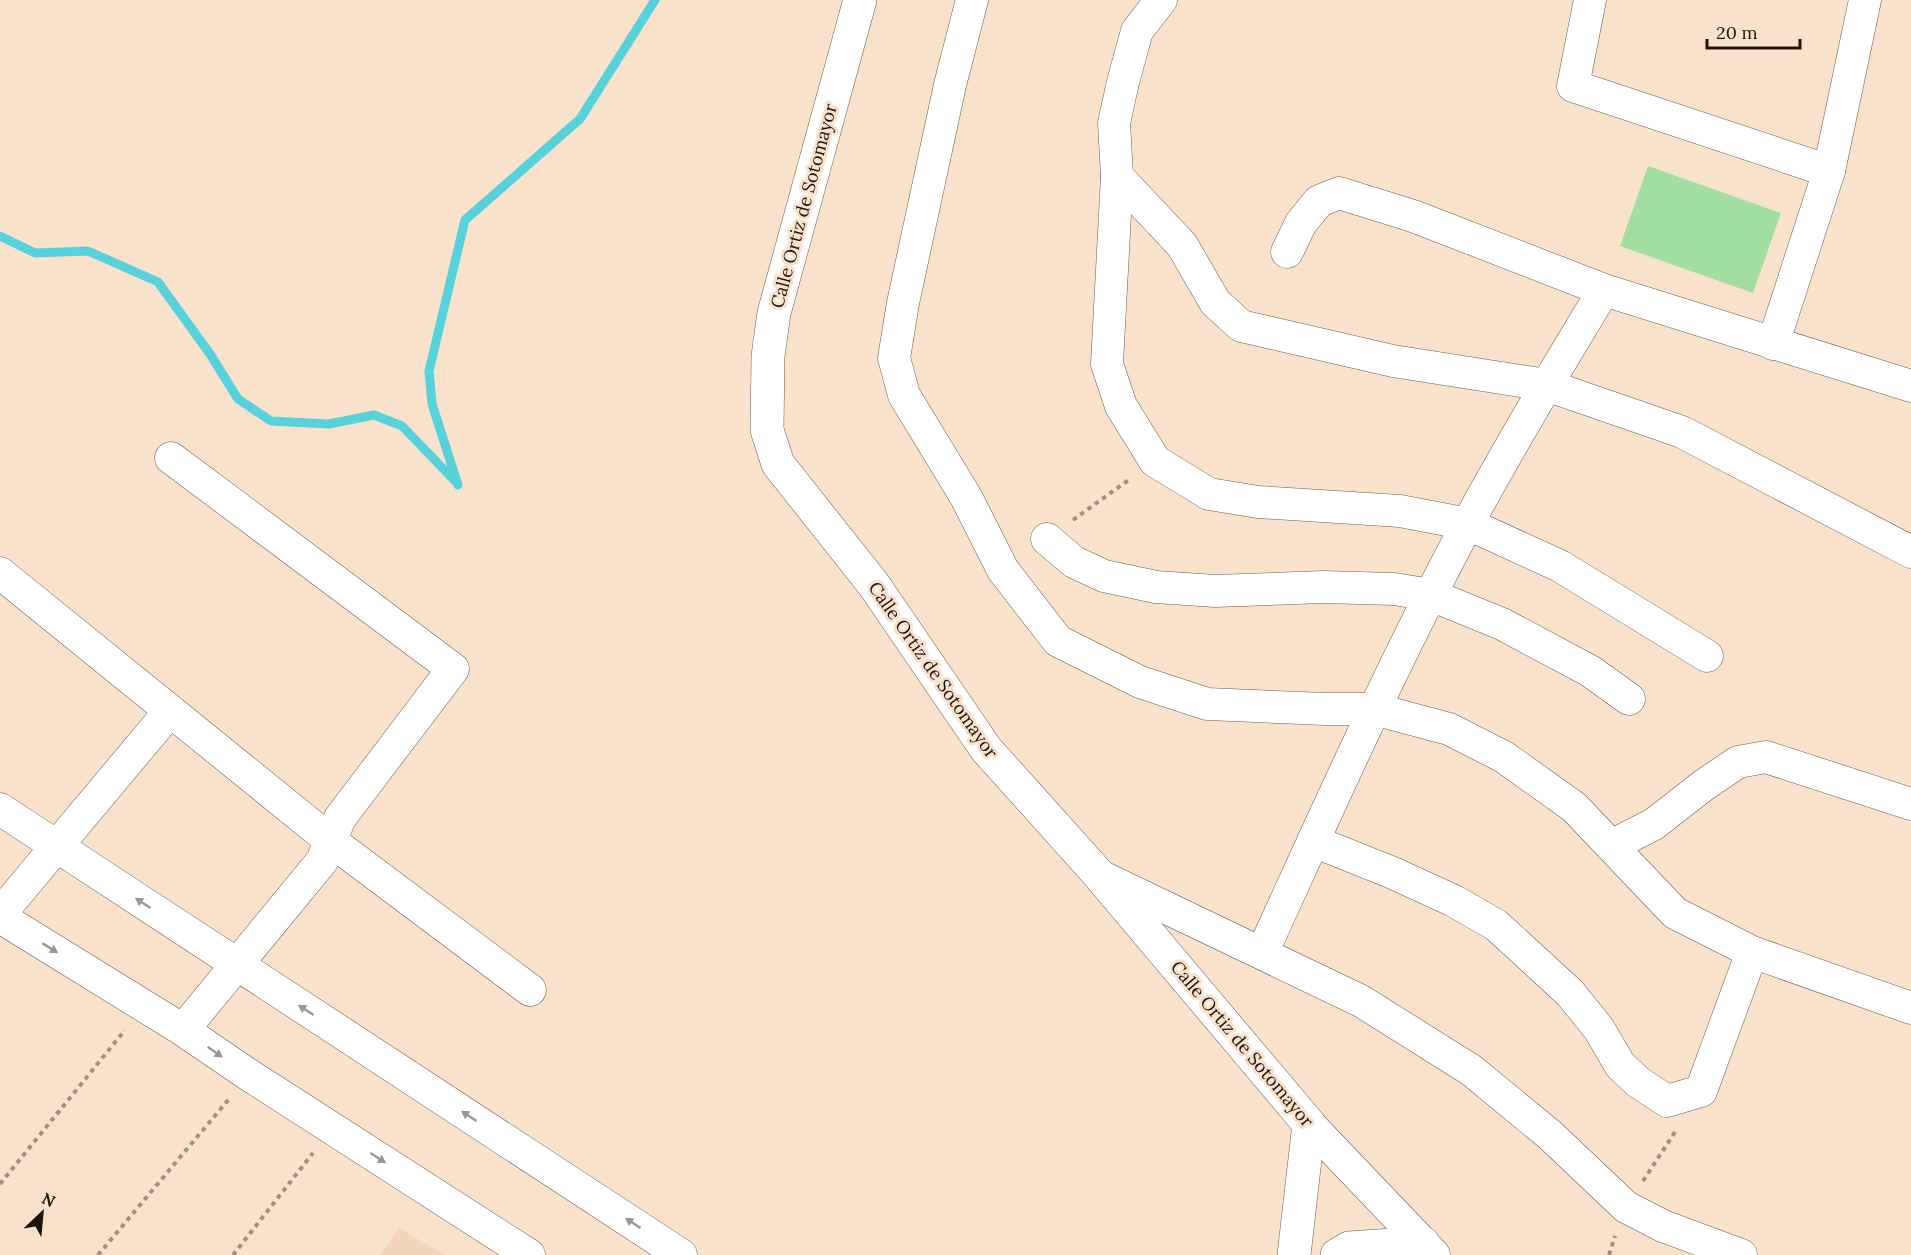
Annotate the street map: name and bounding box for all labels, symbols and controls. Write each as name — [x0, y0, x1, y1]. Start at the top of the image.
scale bar — [1707, 12, 1800, 50]
text: 20 m — [1716, 21, 1758, 44]
street label: Calle Ortiz de Sotomayor — [765, 101, 842, 311]
street label: Calle Ortiz de Sotomayor — [864, 577, 1003, 763]
one-way arrow — [135, 897, 151, 908]
one-way arrow — [42, 942, 58, 953]
street label: Calle Ortiz de Sotomayor — [1166, 956, 1319, 1132]
one-way arrow — [298, 1004, 314, 1015]
one-way arrow — [206, 1046, 222, 1058]
one-way arrow — [462, 1110, 478, 1122]
one-way arrow — [370, 1152, 386, 1163]
north arrow — [12, 1183, 72, 1243]
text: N — [39, 1188, 59, 1211]
one-way arrow — [625, 1217, 641, 1228]

